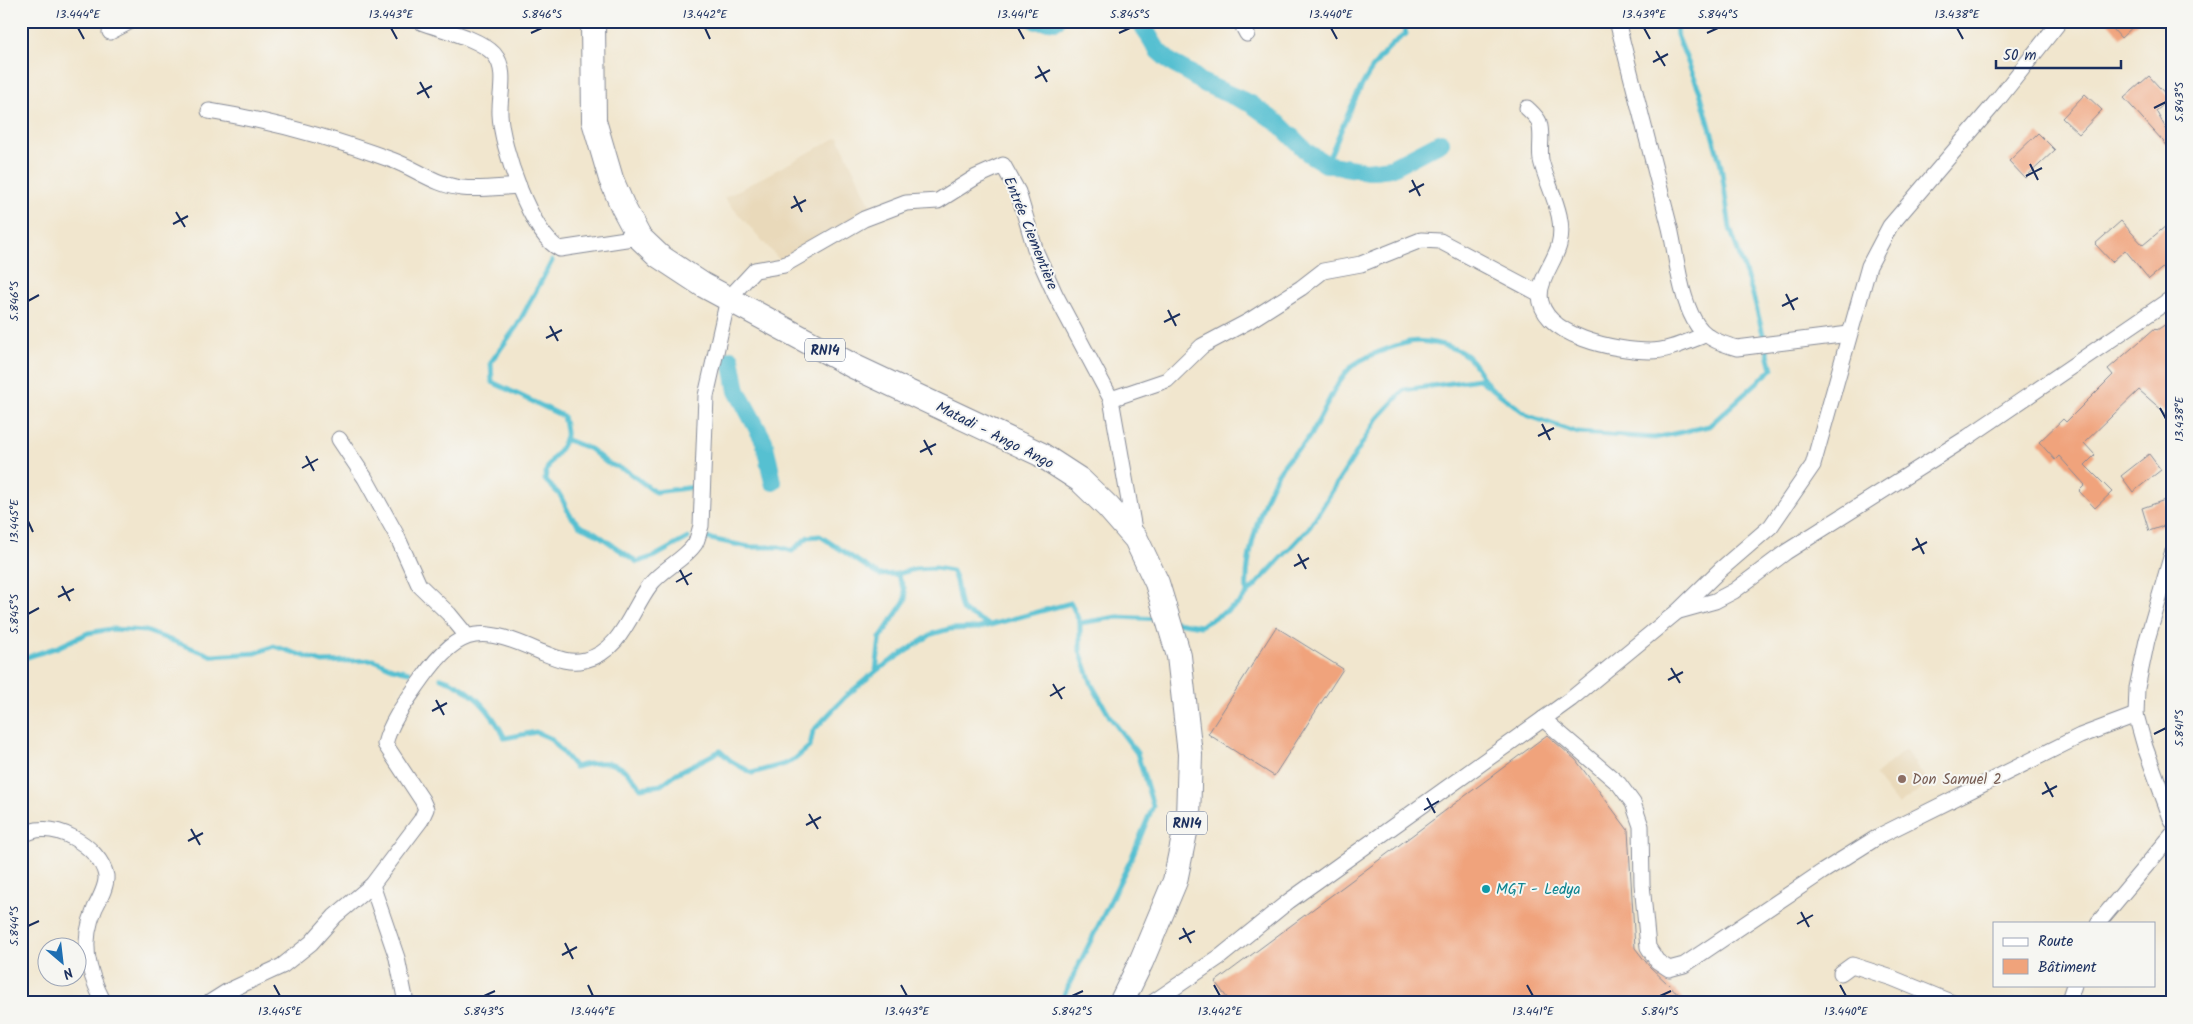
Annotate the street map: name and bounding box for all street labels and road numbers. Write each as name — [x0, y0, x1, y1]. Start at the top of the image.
street label: Entrée Ciementière — [996, 173, 1064, 294]
road number: RN14 — [805, 338, 845, 362]
street label: Matadi - Ango Ango — [931, 396, 1058, 476]
road number: RN14 — [1167, 811, 1207, 834]

